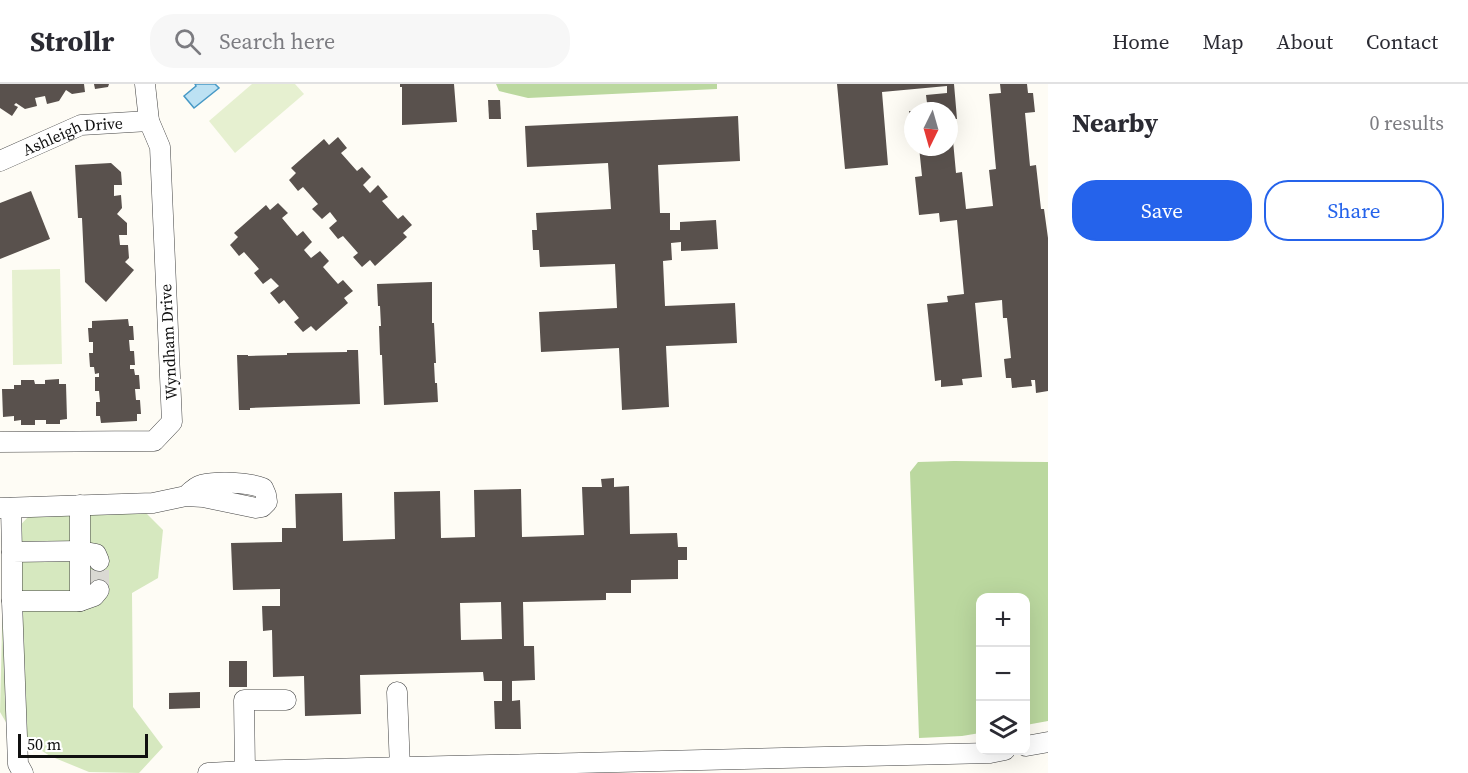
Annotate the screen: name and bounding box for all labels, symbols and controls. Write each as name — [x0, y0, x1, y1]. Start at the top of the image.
search box — [150, 14, 570, 68]
text: Strollr — [30, 22, 114, 60]
icon: search — [171, 25, 204, 58]
text: Search here — [219, 26, 335, 56]
text: Home — [1112, 27, 1170, 56]
text: Map — [1203, 27, 1244, 56]
text: About — [1277, 27, 1333, 56]
text: Contact — [1366, 27, 1438, 56]
north arrow — [904, 102, 958, 156]
text: Nearby — [1072, 105, 1158, 141]
text: 0 results — [1369, 109, 1444, 137]
street label: Ashleigh Drive — [19, 112, 123, 161]
button: Save — [1072, 180, 1252, 241]
button: Share — [1264, 180, 1444, 241]
street label: Wyndham Drive — [154, 283, 182, 401]
map controls — [976, 593, 1030, 755]
button: + — [976, 593, 1030, 647]
button: − — [976, 647, 1030, 701]
button: layers — [976, 701, 1030, 755]
scale bar — [18, 731, 148, 758]
text: 50 m — [27, 733, 61, 755]

